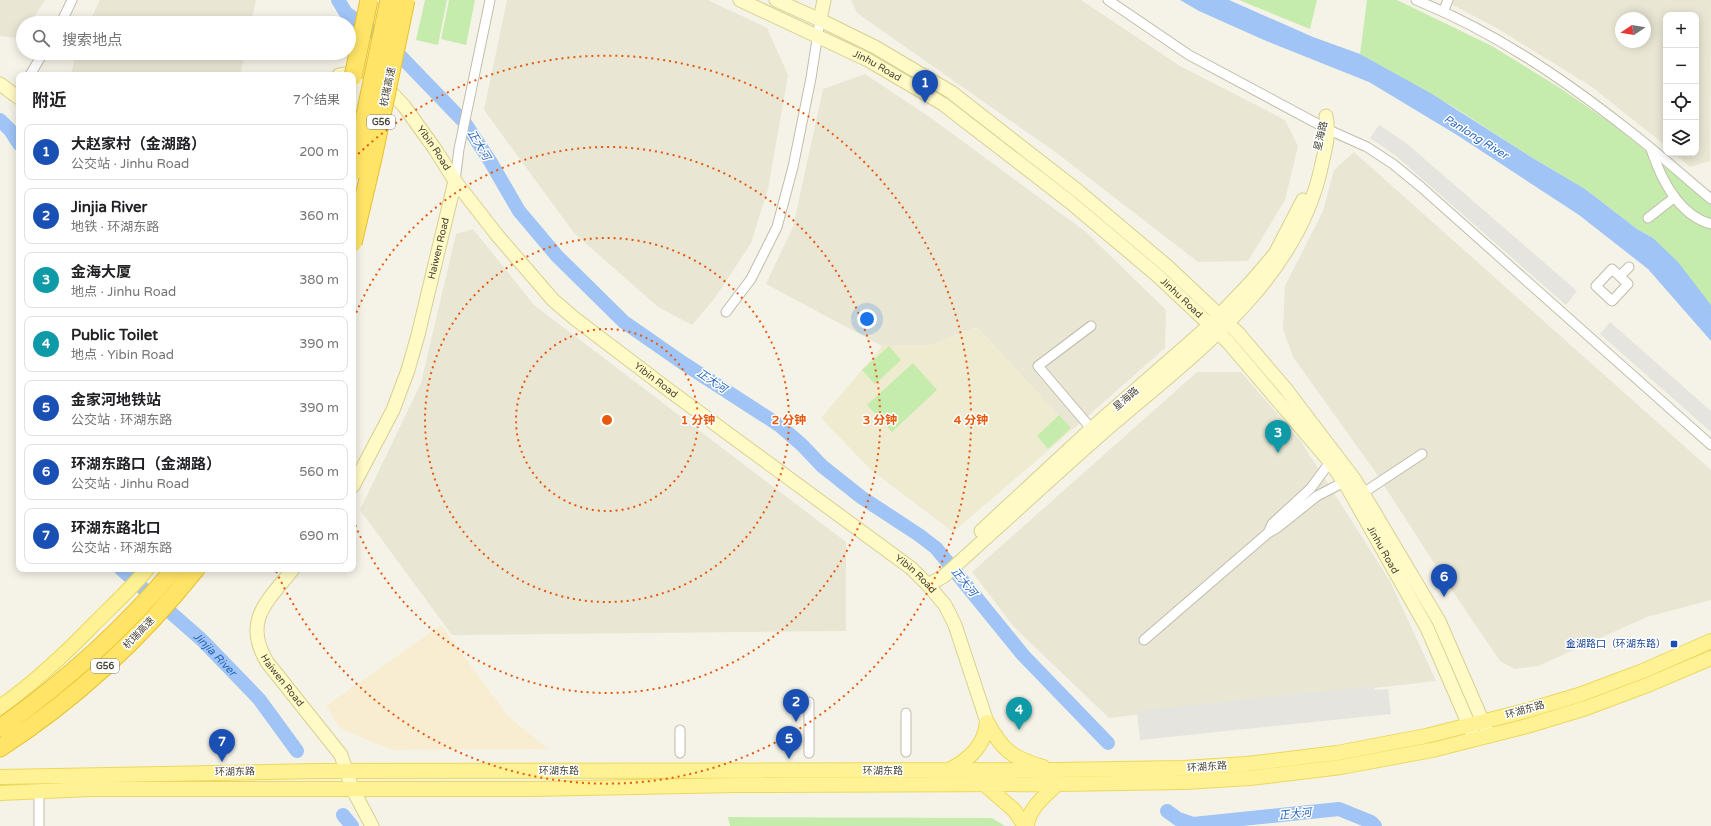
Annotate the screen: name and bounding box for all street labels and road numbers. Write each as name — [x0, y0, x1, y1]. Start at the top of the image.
street label: Jinhu Road — [851, 48, 903, 84]
street label: 杭瑞高速 — [378, 66, 398, 108]
road number: G56 — [367, 115, 395, 129]
street label: 星海路 — [1312, 120, 1330, 152]
street label: Yibin Road — [414, 123, 453, 173]
street label: Haiwen Road — [426, 216, 452, 281]
street label: Jinhu Road — [1158, 276, 1205, 321]
street label: Yibin Road — [632, 360, 680, 401]
street label: 星海路 — [1111, 385, 1141, 413]
street label: Jinhu Road — [1364, 524, 1401, 576]
street label: Yibin Road — [893, 552, 938, 596]
street label: 杭瑞高速 — [121, 614, 157, 652]
street label: Haiwen Road — [258, 652, 306, 709]
road number: G56 — [91, 659, 119, 673]
street label: 环湖东路 — [1504, 699, 1546, 721]
street label: 环湖东路 — [1187, 760, 1227, 774]
street label: 环湖东路 — [539, 765, 579, 777]
street label: 环湖东路 — [863, 765, 903, 777]
street label: 环湖东路 — [215, 766, 255, 778]

